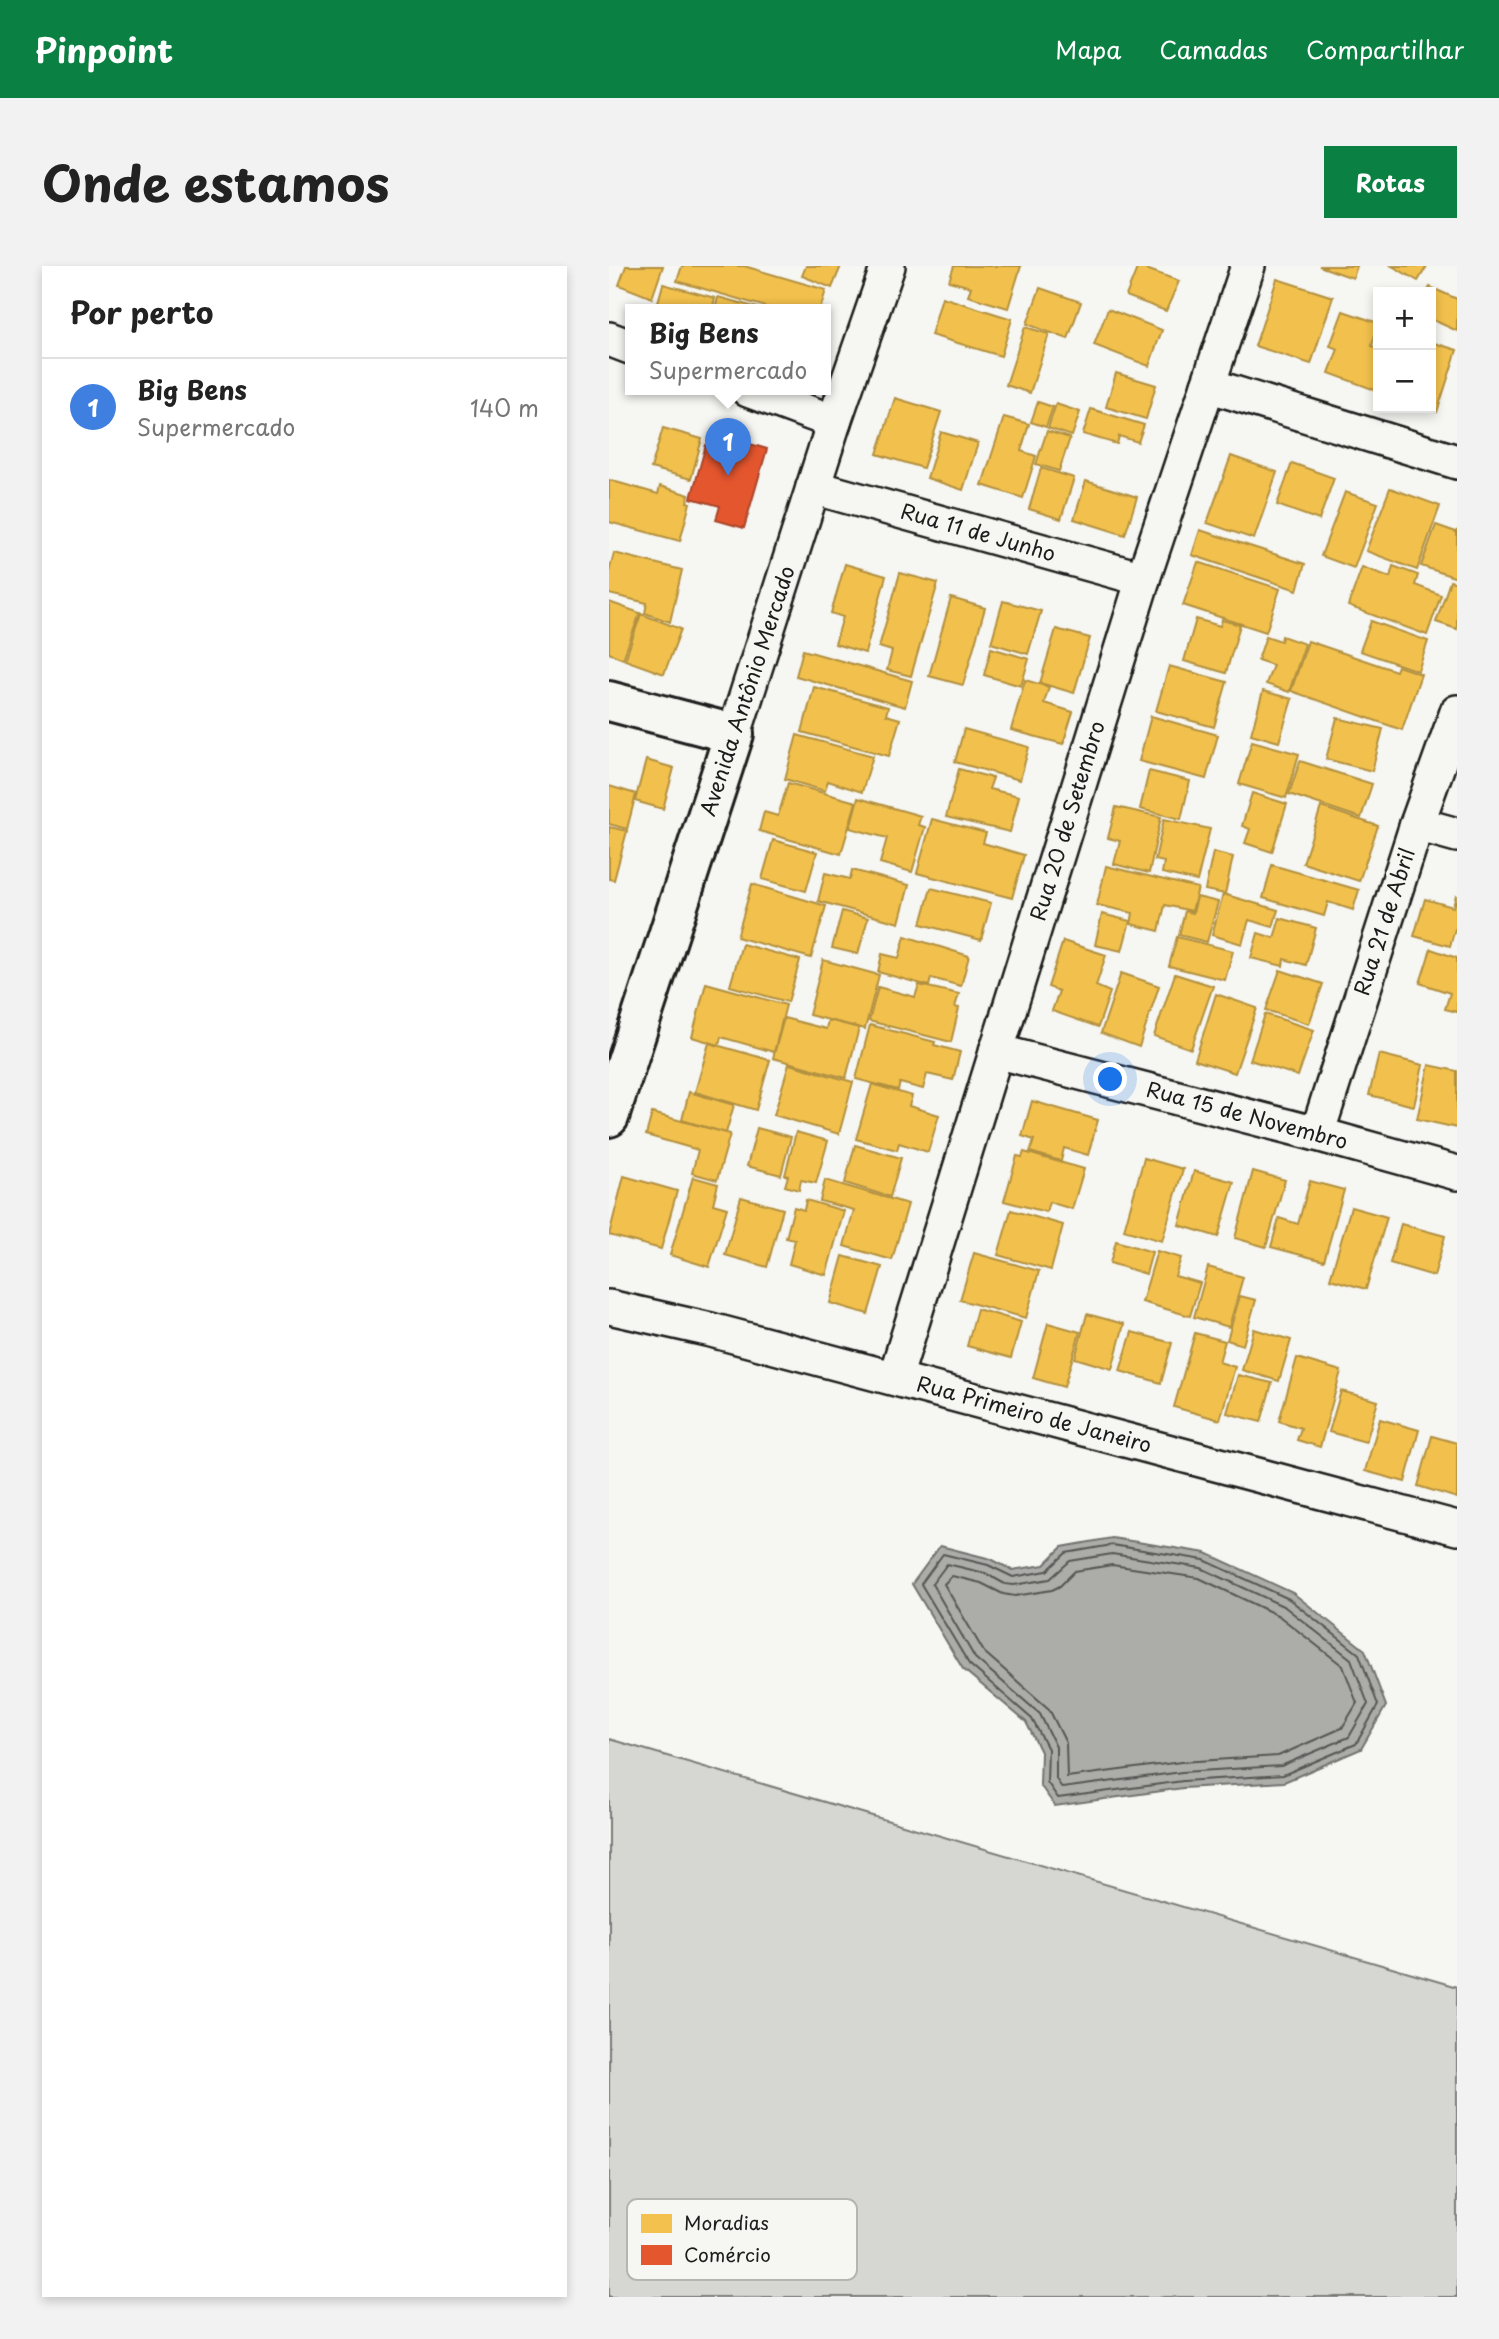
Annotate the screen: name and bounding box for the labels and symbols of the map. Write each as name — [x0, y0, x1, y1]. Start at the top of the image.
pin: 1 — [705, 418, 751, 476]
street label: Rua 11 de Junho — [897, 494, 1060, 568]
street label: Avenida Antônio Mercado — [691, 561, 802, 820]
street label: Rua 20 de Setembro — [1020, 716, 1112, 924]
street label: Rua 21 de Abril — [1344, 843, 1422, 999]
your location — [1093, 1062, 1127, 1096]
street label: Rua 15 de Novembro — [1143, 1072, 1352, 1156]
street label: Rua Primeiro de Janeiro — [914, 1366, 1156, 1460]
legend — [627, 2199, 857, 2280]
text: Moradias — [684, 2208, 769, 2236]
text: Comércio — [684, 2240, 771, 2268]

